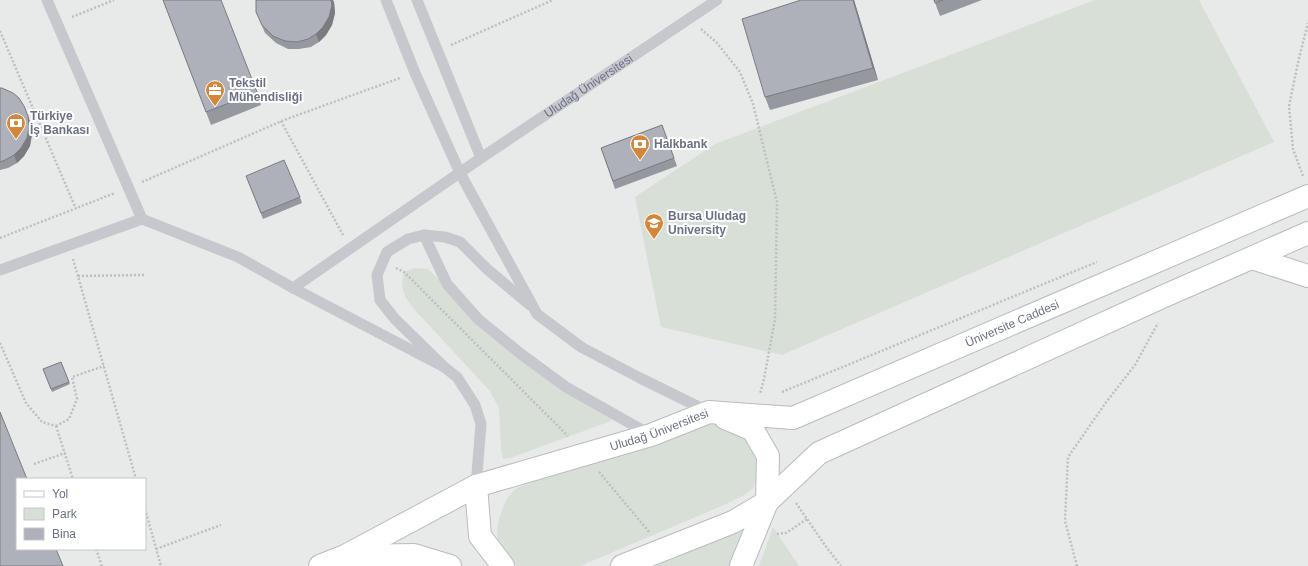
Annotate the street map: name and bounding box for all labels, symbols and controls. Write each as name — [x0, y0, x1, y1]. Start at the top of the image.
street label: Uludağ Üniversitesi — [542, 51, 635, 121]
place label: Tekstil Mühendisliği — [229, 76, 302, 104]
office icon: Tekstil Mühendisliği — [204, 79, 226, 107]
place label: Türkiye İş Bankası — [30, 109, 89, 137]
bank icon: Türkiye İş Bankası — [5, 112, 27, 140]
bank icon: Halkbank — [629, 133, 651, 161]
place label: Halkbank — [654, 137, 708, 151]
place label: Bursa Uludag University — [668, 209, 746, 237]
school or university icon: Bursa Uludag University — [643, 212, 665, 240]
street label: Üniversite Caddesi — [963, 297, 1061, 350]
street label: Uludağ Üniversitesi — [608, 406, 710, 454]
legend — [16, 478, 146, 550]
text: Yol — [52, 487, 68, 501]
text: Park — [52, 507, 78, 521]
text: Bina — [52, 527, 76, 541]

